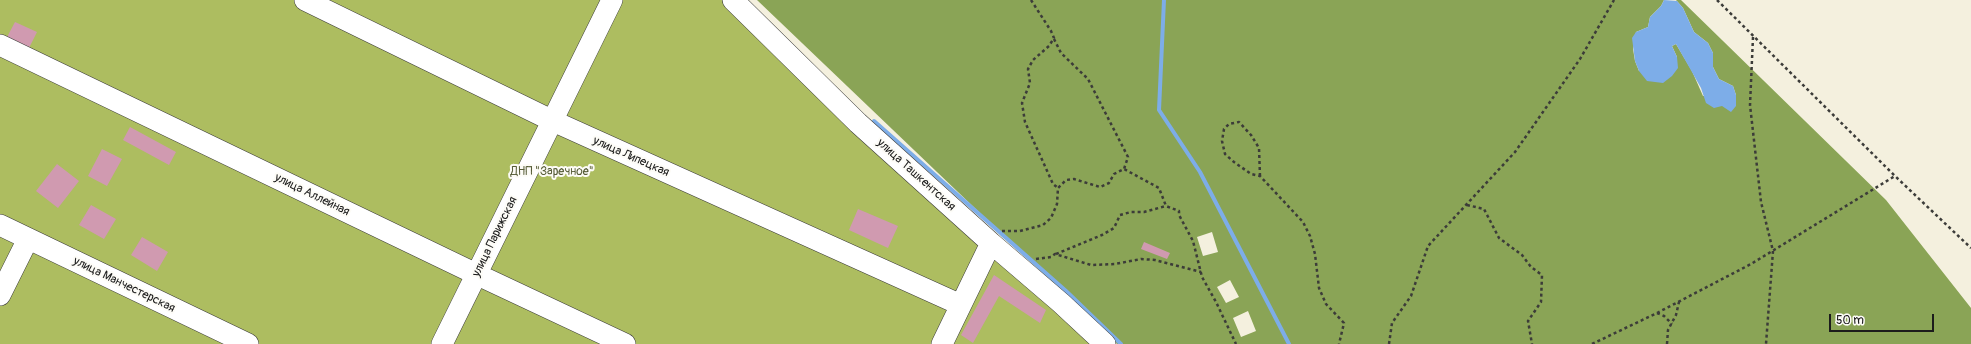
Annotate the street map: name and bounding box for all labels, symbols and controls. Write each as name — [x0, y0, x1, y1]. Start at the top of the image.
street label: улица Липецкая — [591, 134, 671, 180]
street label: улица Ташкентская — [874, 136, 958, 214]
park label: ДНП "Заречное" — [510, 165, 594, 179]
street label: улица Аллейная — [272, 171, 352, 219]
street label: улица Парижская — [469, 195, 521, 279]
street label: улица Манчестерская — [71, 254, 177, 316]
scale bar — [1831, 306, 1936, 332]
text: 50 m — [1836, 313, 1864, 328]

